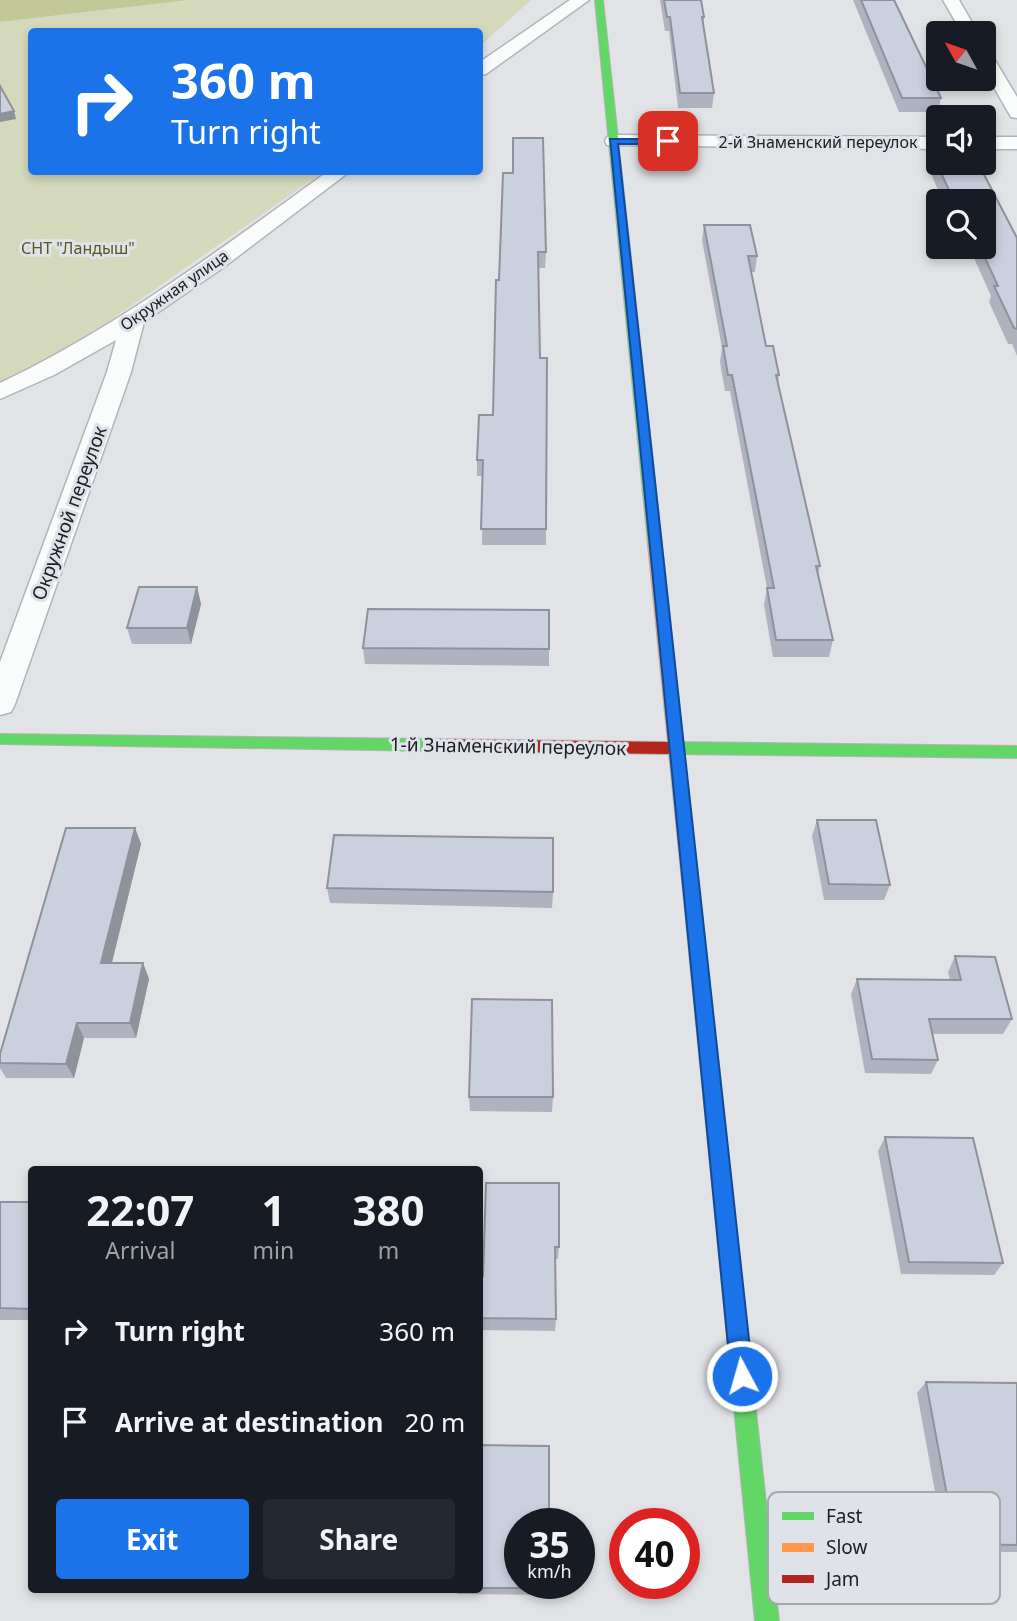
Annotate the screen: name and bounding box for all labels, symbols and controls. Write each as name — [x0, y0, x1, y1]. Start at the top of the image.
north arrow — [926, 21, 996, 91]
map controls — [926, 21, 996, 259]
text: 360 m — [171, 47, 316, 113]
icon: right — [56, 56, 147, 147]
button: sound — [926, 105, 996, 175]
text: Turn right — [171, 110, 321, 153]
pin — [638, 111, 698, 171]
icon: arrive — [649, 122, 687, 160]
street label: 2-й Знаменский переулок — [718, 131, 918, 153]
button: search — [926, 189, 996, 259]
park label: СНТ "Ландыш" — [21, 237, 135, 259]
street label: Окружная улица — [115, 244, 233, 336]
street label: Окружной переулок — [25, 422, 113, 604]
street label: 1-й Знаменский переулок — [390, 731, 626, 761]
text: 22:07 — [86, 1181, 194, 1238]
text: 1 — [261, 1181, 285, 1238]
text: 380 — [353, 1181, 425, 1238]
text: Arrival — [105, 1234, 175, 1266]
text: min — [253, 1234, 294, 1266]
text: m — [378, 1234, 399, 1266]
icon: right — [56, 1312, 94, 1350]
text: Turn right — [115, 1313, 245, 1349]
text: 360 m — [379, 1313, 455, 1349]
position arrow — [705, 1339, 779, 1413]
icon: arrive — [56, 1403, 94, 1441]
text: Arrive at destination — [115, 1404, 384, 1440]
text: 20 m — [405, 1404, 465, 1440]
legend — [768, 1492, 1000, 1604]
button: Exit — [56, 1499, 249, 1579]
button: Share — [263, 1499, 455, 1579]
text: Fast — [826, 1503, 863, 1529]
speed limit sign: 40 — [609, 1508, 700, 1599]
text: 35 — [529, 1521, 570, 1568]
text: Slow — [826, 1534, 867, 1560]
text: km/h — [527, 1559, 572, 1583]
text: Jam — [824, 1566, 860, 1592]

